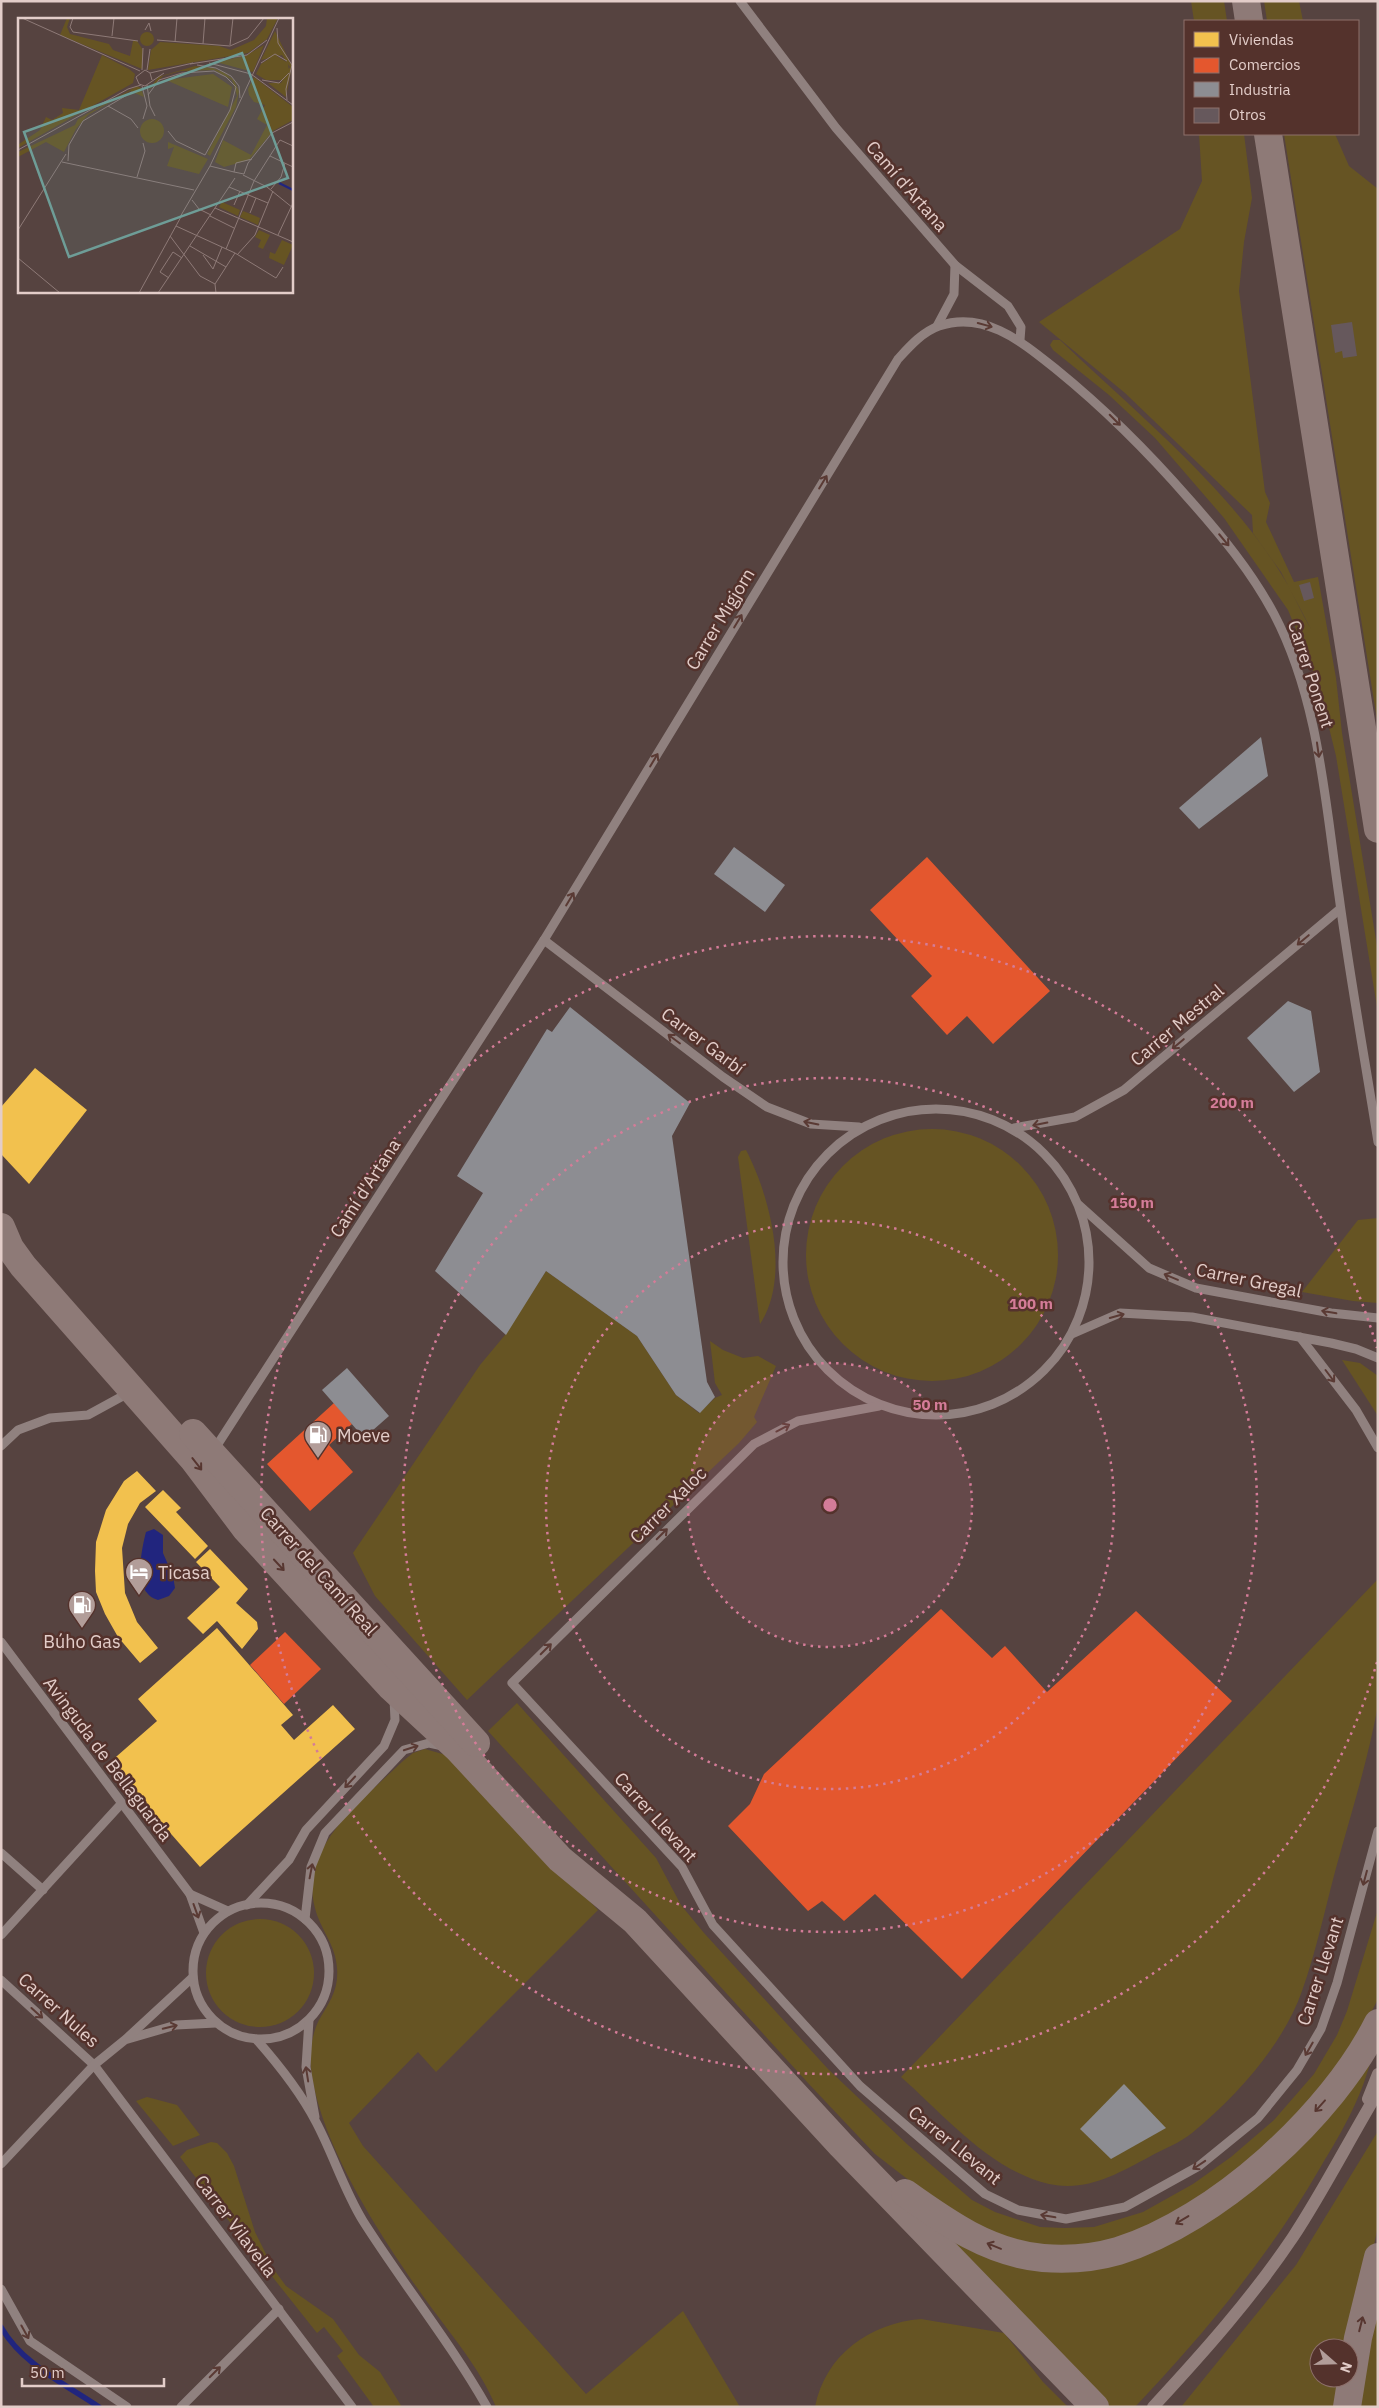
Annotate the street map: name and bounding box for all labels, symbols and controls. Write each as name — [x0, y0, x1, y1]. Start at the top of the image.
inset map — [18, 18, 292, 292]
legend — [1184, 20, 1359, 135]
text: Viviendas — [1229, 30, 1294, 49]
text: Comercios — [1229, 55, 1300, 74]
text: Industria — [1229, 80, 1290, 99]
text: Otros — [1229, 105, 1266, 124]
street label: Camí d'Artana — [861, 136, 953, 237]
one-way arrow — [977, 321, 993, 331]
one-way arrow — [1109, 414, 1121, 427]
one-way arrow — [818, 475, 828, 489]
one-way arrow — [1219, 534, 1230, 547]
street label: Carrer Migjorn — [681, 564, 759, 674]
one-way arrow — [734, 614, 744, 628]
street label: Carrer Ponent — [1283, 617, 1339, 731]
one-way arrow — [1313, 742, 1323, 758]
one-way arrow — [649, 753, 659, 767]
one-way arrow — [565, 892, 575, 906]
one-way arrow — [1297, 935, 1310, 946]
street label: Carrer Mestral — [1126, 979, 1229, 1071]
street label: Carrer Garbí — [657, 1002, 750, 1080]
one-way arrow — [668, 1034, 681, 1045]
one-way arrow — [1172, 1039, 1185, 1050]
text: 200 m — [1210, 1093, 1254, 1112]
one-way arrow — [803, 1118, 819, 1127]
one-way arrow — [1032, 1119, 1048, 1129]
street label: Camí d'Artana — [325, 1134, 406, 1242]
text: 150 m — [1110, 1193, 1154, 1212]
street label: Carrer Gregal — [1194, 1258, 1304, 1302]
one-way arrow — [1164, 1272, 1179, 1282]
text: 100 m — [1009, 1294, 1053, 1313]
one-way arrow — [1322, 1307, 1338, 1317]
one-way arrow — [1109, 1311, 1125, 1320]
one-way arrow — [1325, 1369, 1335, 1383]
text: 50 m — [913, 1395, 947, 1414]
fuel station icon: Moeve — [303, 1420, 333, 1459]
one-way arrow — [775, 1423, 790, 1432]
place label: Moeve — [337, 1424, 390, 1447]
one-way arrow — [192, 1457, 203, 1470]
street label: Carrer Xaloc — [625, 1462, 711, 1548]
centre of rings — [821, 1496, 839, 1514]
street label: Carrer del Camí Real — [255, 1502, 383, 1640]
one-way arrow — [656, 1528, 668, 1541]
hotel icon: Ticasa — [124, 1557, 154, 1596]
one-way arrow — [273, 1559, 285, 1571]
place label: Ticasa — [158, 1561, 210, 1584]
fuel station icon: Búho Gas — [67, 1590, 97, 1629]
place label: Búho Gas — [43, 1630, 121, 1653]
one-way arrow — [540, 1643, 552, 1655]
street label: Avinguda de Bellaguarda — [39, 1672, 178, 1846]
one-way arrow — [403, 1743, 419, 1753]
street label: Carrer Llevant — [610, 1767, 702, 1867]
one-way arrow — [344, 1776, 356, 1789]
one-way arrow — [306, 1863, 316, 1879]
one-way arrow — [1360, 1870, 1369, 1886]
one-way arrow — [192, 1902, 201, 1918]
street label: Carrer Llevant — [1292, 1914, 1348, 2028]
street label: Carrer Nules — [14, 1968, 104, 2052]
one-way arrow — [31, 2007, 44, 2019]
one-way arrow — [161, 2021, 177, 2031]
one-way arrow — [1304, 2041, 1314, 2055]
one-way arrow — [302, 2066, 312, 2082]
one-way arrow — [1314, 2099, 1326, 2112]
street label: Carrer Llevant — [904, 2100, 1006, 2190]
one-way arrow — [1192, 2160, 1206, 2170]
street label: Carrer Vilavella — [190, 2170, 282, 2282]
one-way arrow — [1041, 2210, 1057, 2220]
one-way arrow — [1176, 2216, 1190, 2226]
one-way arrow — [987, 2241, 1002, 2251]
one-way arrow — [1357, 2317, 1366, 2333]
one-way arrow — [21, 2324, 31, 2338]
north arrow — [1309, 2338, 1359, 2388]
scale bar — [22, 2356, 165, 2388]
text: N — [1336, 2360, 1356, 2375]
text: 50 m — [30, 2363, 65, 2382]
one-way arrow — [209, 2366, 221, 2379]

